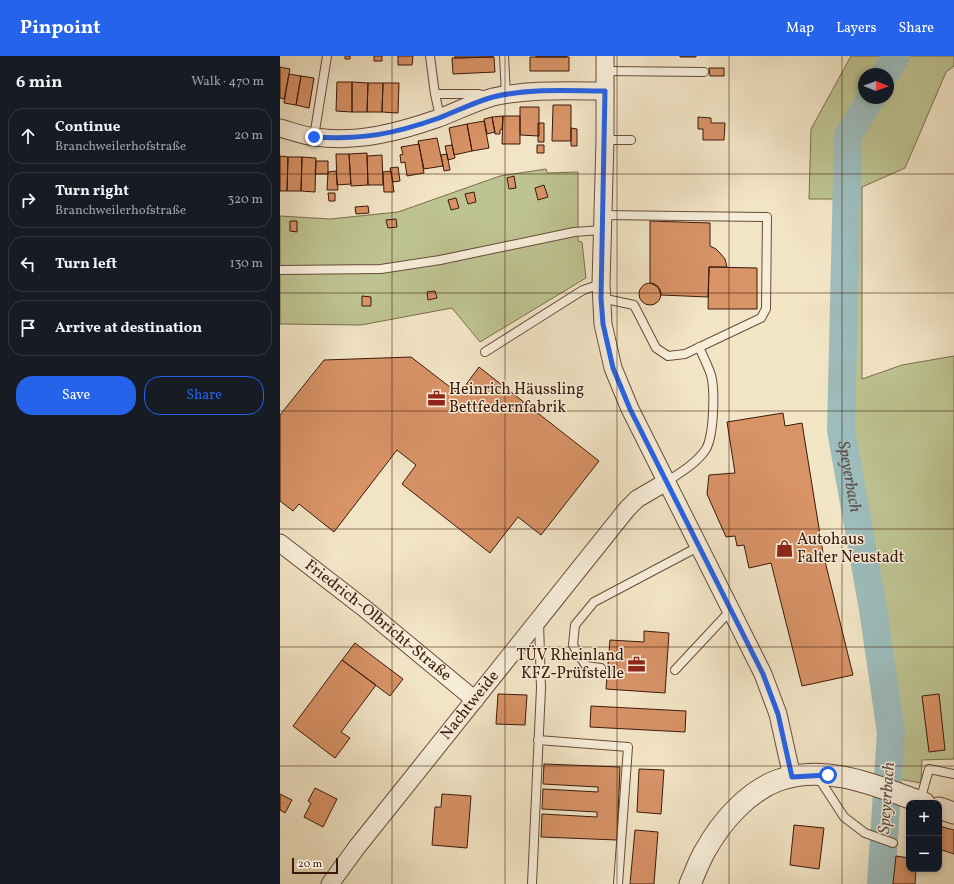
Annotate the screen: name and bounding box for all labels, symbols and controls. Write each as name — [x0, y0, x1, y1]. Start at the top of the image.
text: Pinpoint — [20, 15, 100, 41]
text: Map — [786, 19, 814, 38]
text: Layers — [836, 19, 876, 38]
text: Share — [898, 19, 934, 38]
north arrow — [858, 68, 894, 104]
text: 6 min — [16, 71, 62, 94]
text: Walk · 470 m — [191, 73, 264, 91]
text: Continue — [55, 117, 120, 138]
icon: ahead — [17, 125, 39, 147]
text: 20 m — [234, 127, 263, 145]
route end — [305, 128, 323, 146]
text: Branchweilerhofstraße — [55, 138, 186, 156]
text: Turn right — [55, 181, 129, 202]
icon: right — [17, 189, 39, 211]
text: 320 m — [228, 191, 263, 209]
text: Branchweilerhofstraße — [55, 202, 186, 220]
icon: left — [17, 253, 39, 275]
text: Turn left — [55, 254, 117, 275]
text: 130 m — [230, 255, 263, 273]
icon: arrive — [17, 317, 39, 339]
text: Arrive at destination — [55, 318, 202, 339]
button: Save — [16, 376, 136, 415]
button: Share — [144, 376, 264, 415]
place label: Heinrich Häussling Bettfedernfabrik — [449, 379, 584, 419]
office icon: Heinrich Häussling Bettfedernfabrik — [426, 389, 446, 409]
water label: Speyerbach — [832, 439, 867, 514]
place label: Autohaus Falter Neustadt — [797, 529, 905, 569]
shop icon: Autohaus Falter Neustadt — [774, 539, 794, 559]
street label: Friedrich-Olbricht-Straße — [300, 555, 456, 687]
place label: TÜV Rheinland KFZ-Prüfstelle — [516, 645, 624, 685]
office icon: TÜV Rheinland KFZ-Prüfstelle — [627, 655, 647, 675]
street label: Nachtweide — [436, 666, 505, 745]
water label: Speyerbach — [873, 761, 901, 835]
route start — [819, 766, 837, 784]
map controls — [906, 800, 942, 872]
button: + — [906, 800, 942, 836]
button: − — [906, 836, 942, 872]
scale bar — [292, 856, 338, 875]
text: 20 m — [298, 857, 322, 872]

